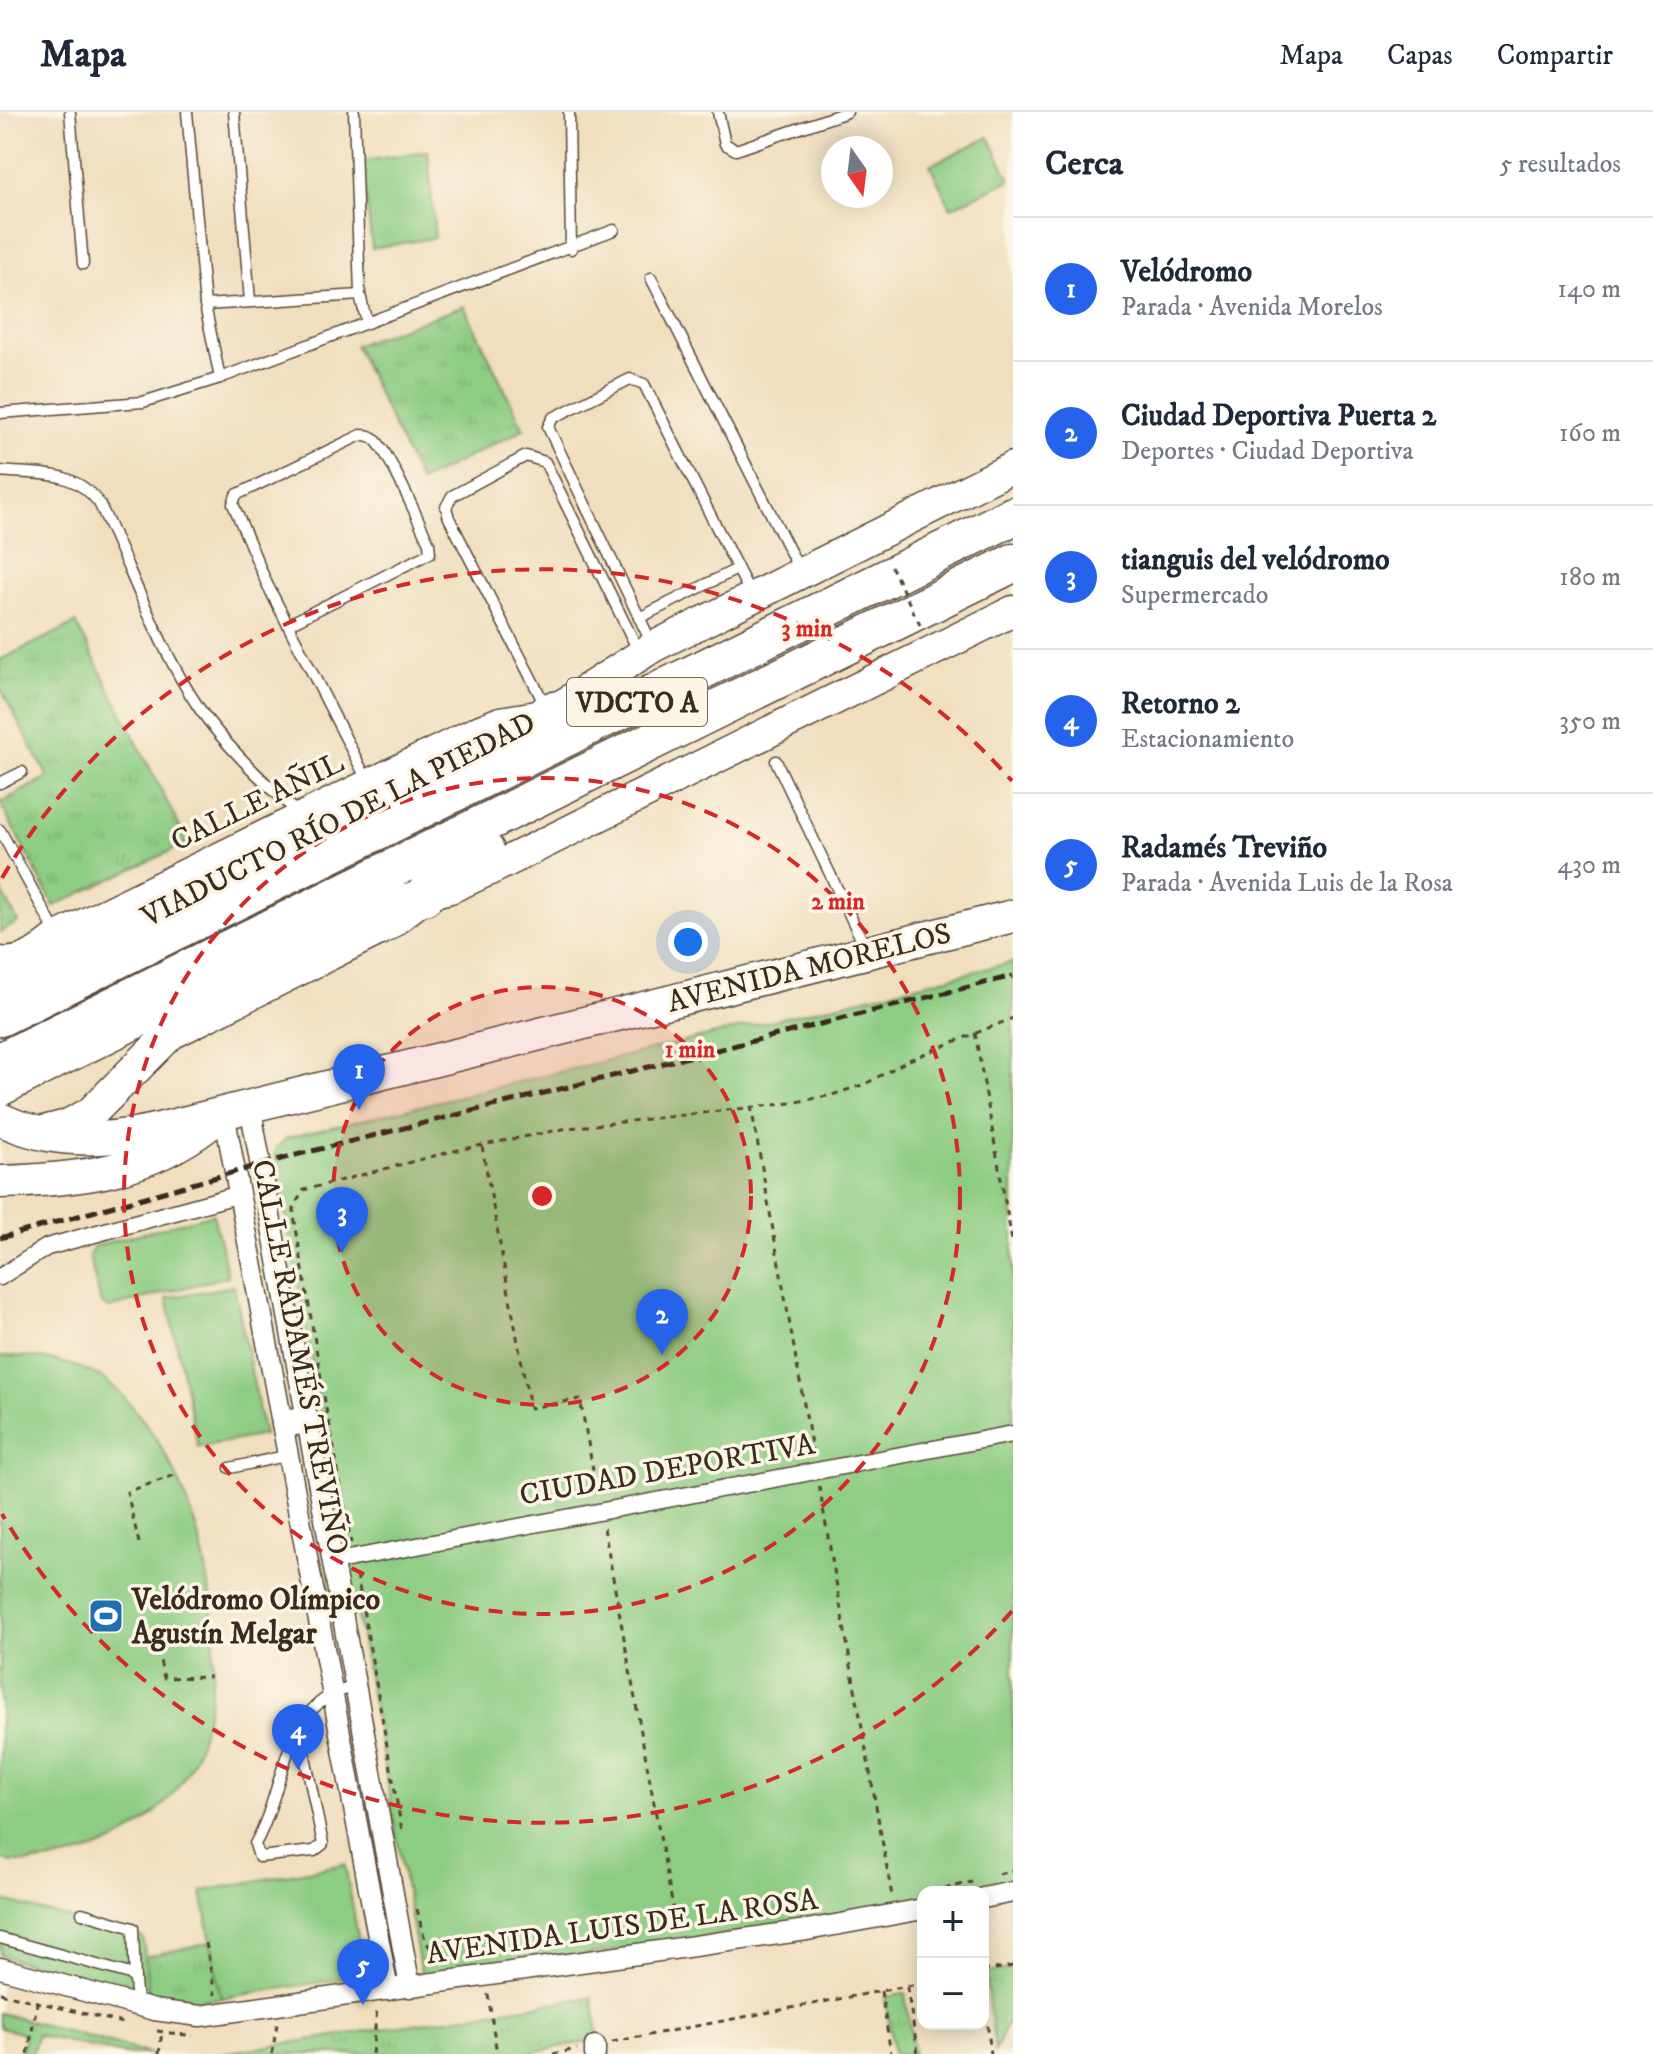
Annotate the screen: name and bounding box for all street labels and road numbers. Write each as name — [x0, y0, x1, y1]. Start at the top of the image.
road number: VDCTO A — [567, 678, 707, 726]
street label: VIADUCTO RÍO DE LA PIEDAD — [134, 703, 542, 937]
street label: CALLE AÑIL — [164, 743, 350, 860]
street label: AVENIDA MORELOS — [664, 915, 955, 1022]
street label: CALLE RADAMÉS TREVIÑO — [243, 1156, 358, 1558]
street label: CIUDAD DEPORTIVA — [517, 1426, 819, 1515]
street label: AVENIDA LUIS DE LA ROSA — [424, 1882, 821, 1973]

